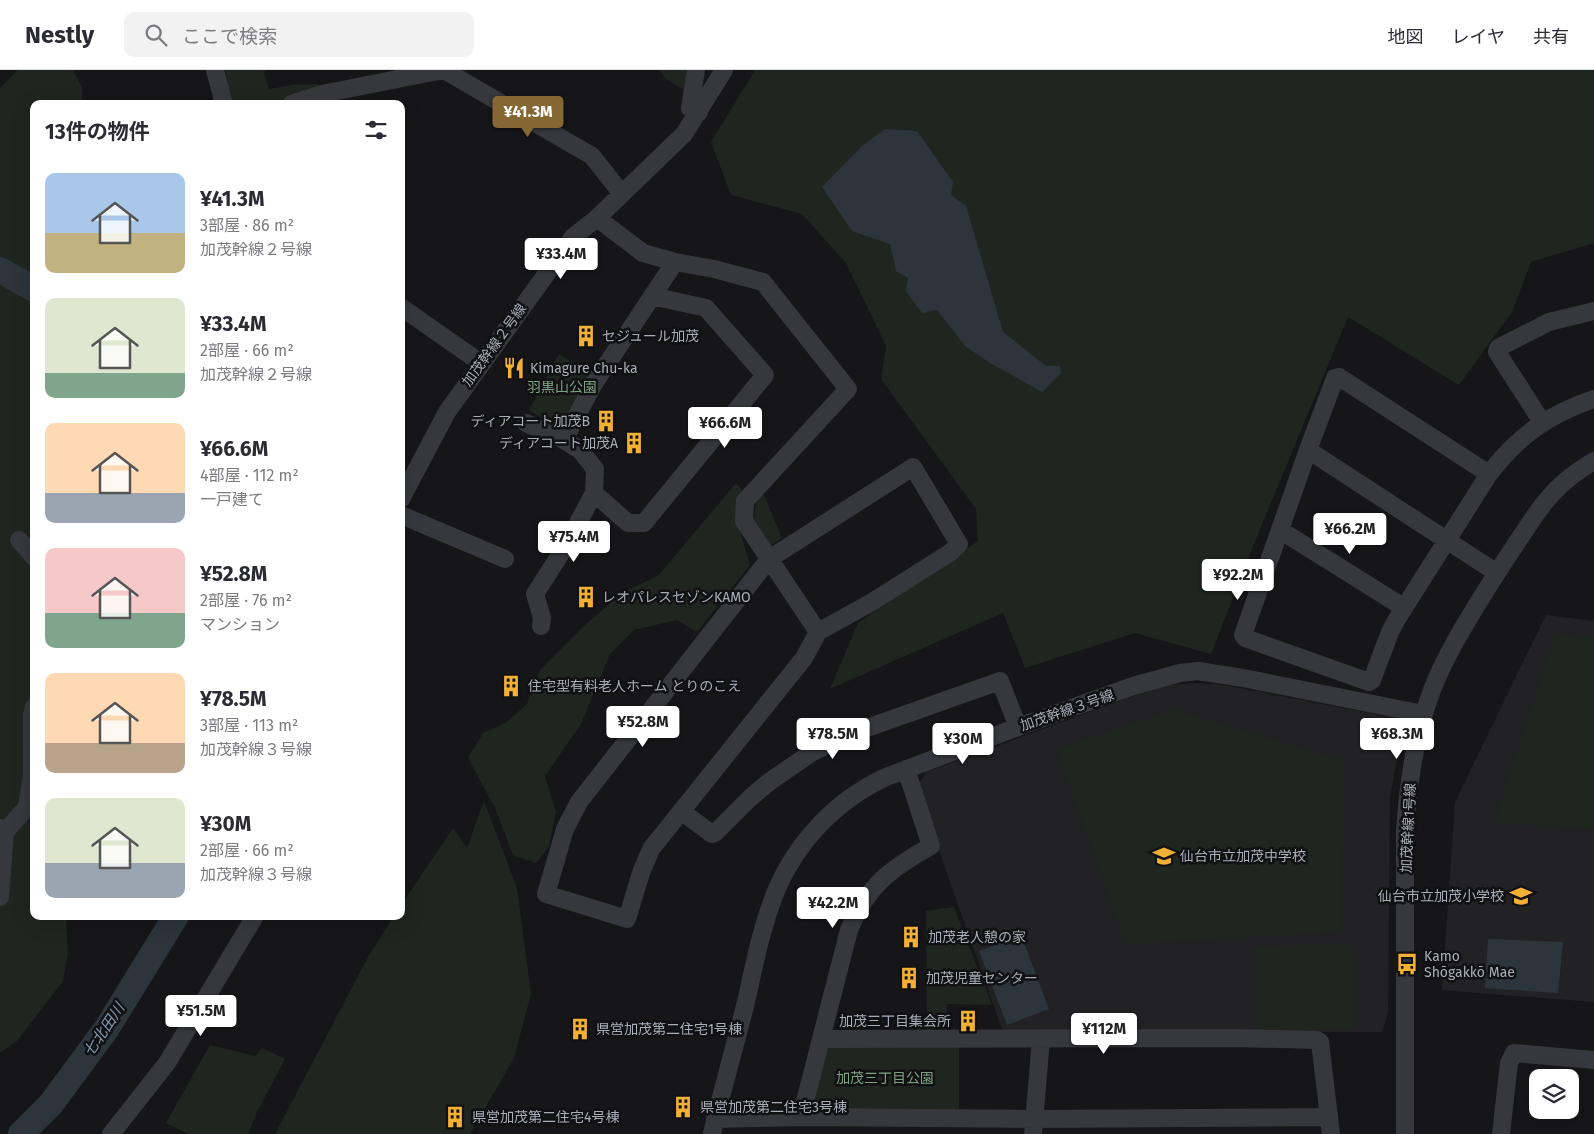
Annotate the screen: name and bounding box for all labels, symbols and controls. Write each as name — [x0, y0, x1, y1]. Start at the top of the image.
search box — [124, 12, 474, 57]
text: Nestly — [25, 21, 94, 49]
icon: search — [142, 21, 170, 49]
text: ここで検索 — [182, 25, 277, 48]
text: 地図 — [1388, 26, 1424, 48]
text: レイヤ — [1452, 26, 1505, 48]
text: 共有 — [1533, 26, 1569, 48]
pin: ¥41.3M — [487, 96, 569, 138]
text: ¥41.3M — [503, 102, 553, 121]
icon: filters — [362, 116, 390, 144]
text: 13件の物件 — [45, 119, 150, 145]
text: ¥41.3M — [200, 186, 264, 212]
icon: home — [85, 193, 145, 253]
text: 3部屋 · 86 m² — [200, 216, 294, 235]
pin: ¥33.4M — [520, 238, 602, 280]
text: 加茂幹線２号線 — [200, 240, 312, 259]
text: ¥33.4M — [536, 244, 586, 263]
street label: 加茂幹線２号線 — [459, 301, 530, 390]
text: ¥33.4M — [200, 311, 266, 337]
icon: home — [85, 318, 145, 378]
building icon: セジュール加茂 — [573, 323, 599, 349]
place label: セジュール加茂 — [602, 328, 699, 345]
text: 2部屋 · 66 m² — [200, 341, 294, 360]
restaurant icon: Kimagure Chu-ka — [501, 355, 527, 381]
place label: Kimagure Chu-ka — [530, 360, 638, 377]
text: 加茂幹線２号線 — [200, 365, 312, 384]
park label: 羽黒山公園 — [527, 379, 597, 396]
pin: ¥66.6M — [684, 406, 766, 449]
building icon: ディアコート加茂B — [593, 408, 619, 434]
place label: ディアコート加茂B — [470, 413, 590, 430]
text: ¥66.6M — [699, 413, 751, 432]
building icon: ディアコート加茂A — [621, 430, 647, 456]
place label: ディアコート加茂A — [499, 435, 618, 452]
text: ¥66.6M — [200, 436, 268, 462]
icon: home — [85, 443, 145, 503]
text: 4部屋 · 112 m² — [200, 466, 299, 485]
text: 一戸建て — [200, 490, 264, 509]
pin: ¥66.2M — [1309, 512, 1391, 555]
text: ¥66.2M — [1324, 519, 1376, 538]
pin: ¥75.4M — [533, 520, 615, 563]
text: ¥75.4M — [549, 527, 599, 546]
pin: ¥92.2M — [1197, 558, 1279, 601]
text: ¥52.8M — [200, 561, 267, 587]
text: ¥92.2M — [1213, 565, 1263, 584]
icon: home — [85, 568, 145, 628]
building icon: レオパレスセゾンKAMO — [573, 584, 599, 610]
place label: レオパレスセゾンKAMO — [602, 589, 751, 606]
text: 2部屋 · 76 m² — [200, 591, 292, 610]
text: マンション — [200, 615, 280, 634]
building icon: 住宅型有料老人ホーム とりのこえ — [498, 673, 524, 699]
place label: 住宅型有料老人ホーム とりのこえ — [528, 678, 741, 695]
text: ¥78.5M — [200, 686, 267, 712]
street label: 加茂幹線３号線 — [1018, 686, 1116, 734]
icon: home — [85, 693, 145, 753]
pin: ¥52.8M — [602, 706, 684, 748]
text: ¥52.8M — [617, 712, 669, 731]
text: 3部屋 · 113 m² — [200, 716, 298, 735]
pin: ¥78.5M — [792, 718, 874, 760]
pin: ¥68.3M — [1356, 718, 1438, 760]
pin: ¥30M — [933, 722, 993, 765]
text: ¥78.5M — [808, 724, 858, 743]
text: ¥68.3M — [1371, 724, 1423, 743]
text: ¥30M — [943, 729, 983, 748]
text: 加茂幹線３号線 — [200, 740, 312, 759]
street label: 加茂幹線1号線 — [1398, 783, 1419, 873]
text: ¥30M — [200, 811, 251, 837]
icon: home — [85, 818, 145, 878]
text: 2部屋 · 66 m² — [200, 841, 294, 860]
school or university icon: 仙台市立加茂中学校 — [1151, 843, 1177, 869]
place label: 仙台市立加茂中学校 — [1180, 848, 1306, 865]
text: 加茂幹線３号線 — [200, 865, 312, 884]
school or university icon: 仙台市立加茂小学校 — [1508, 883, 1534, 909]
pin: ¥42.2M — [792, 886, 874, 929]
place label: 仙台市立加茂小学校 — [1378, 888, 1504, 905]
text: ¥42.2M — [808, 893, 858, 912]
building icon: 加茂老人憩の家 — [898, 924, 924, 950]
place label: 加茂老人憩の家 — [928, 929, 1026, 946]
place label: Kamo Shōgakkō Mae — [1424, 948, 1515, 981]
bus stop icon: Kamo Shōgakkō Mae — [1394, 951, 1420, 977]
building icon: 加茂児童センター — [896, 965, 922, 991]
place label: 加茂児童センター — [926, 970, 1038, 987]
pin: ¥51.5M — [160, 994, 242, 1037]
water label: 七北田川 — [80, 998, 129, 1060]
text: ¥51.5M — [176, 1001, 226, 1020]
building icon: 加茂三丁目集会所 — [955, 1008, 981, 1034]
pin: ¥112M — [1069, 1012, 1139, 1055]
place label: 加茂三丁目集会所 — [839, 1013, 951, 1030]
building icon: 県営加茂第二住宅1号棟 — [567, 1016, 593, 1042]
text: ¥112M — [1082, 1019, 1126, 1038]
place label: 県営加茂第二住宅1号棟 — [596, 1021, 742, 1038]
map controls — [1529, 1069, 1579, 1119]
button: layers — [1529, 1069, 1579, 1119]
park label: 加茂三丁目公園 — [836, 1070, 934, 1087]
building icon: 県営加茂第二住宅3号棟 — [670, 1094, 696, 1120]
place label: 県営加茂第二住宅3号棟 — [700, 1099, 847, 1116]
building icon: 県営加茂第二住宅4号棟 — [442, 1104, 468, 1130]
place label: 県営加茂第二住宅4号棟 — [472, 1109, 619, 1126]

